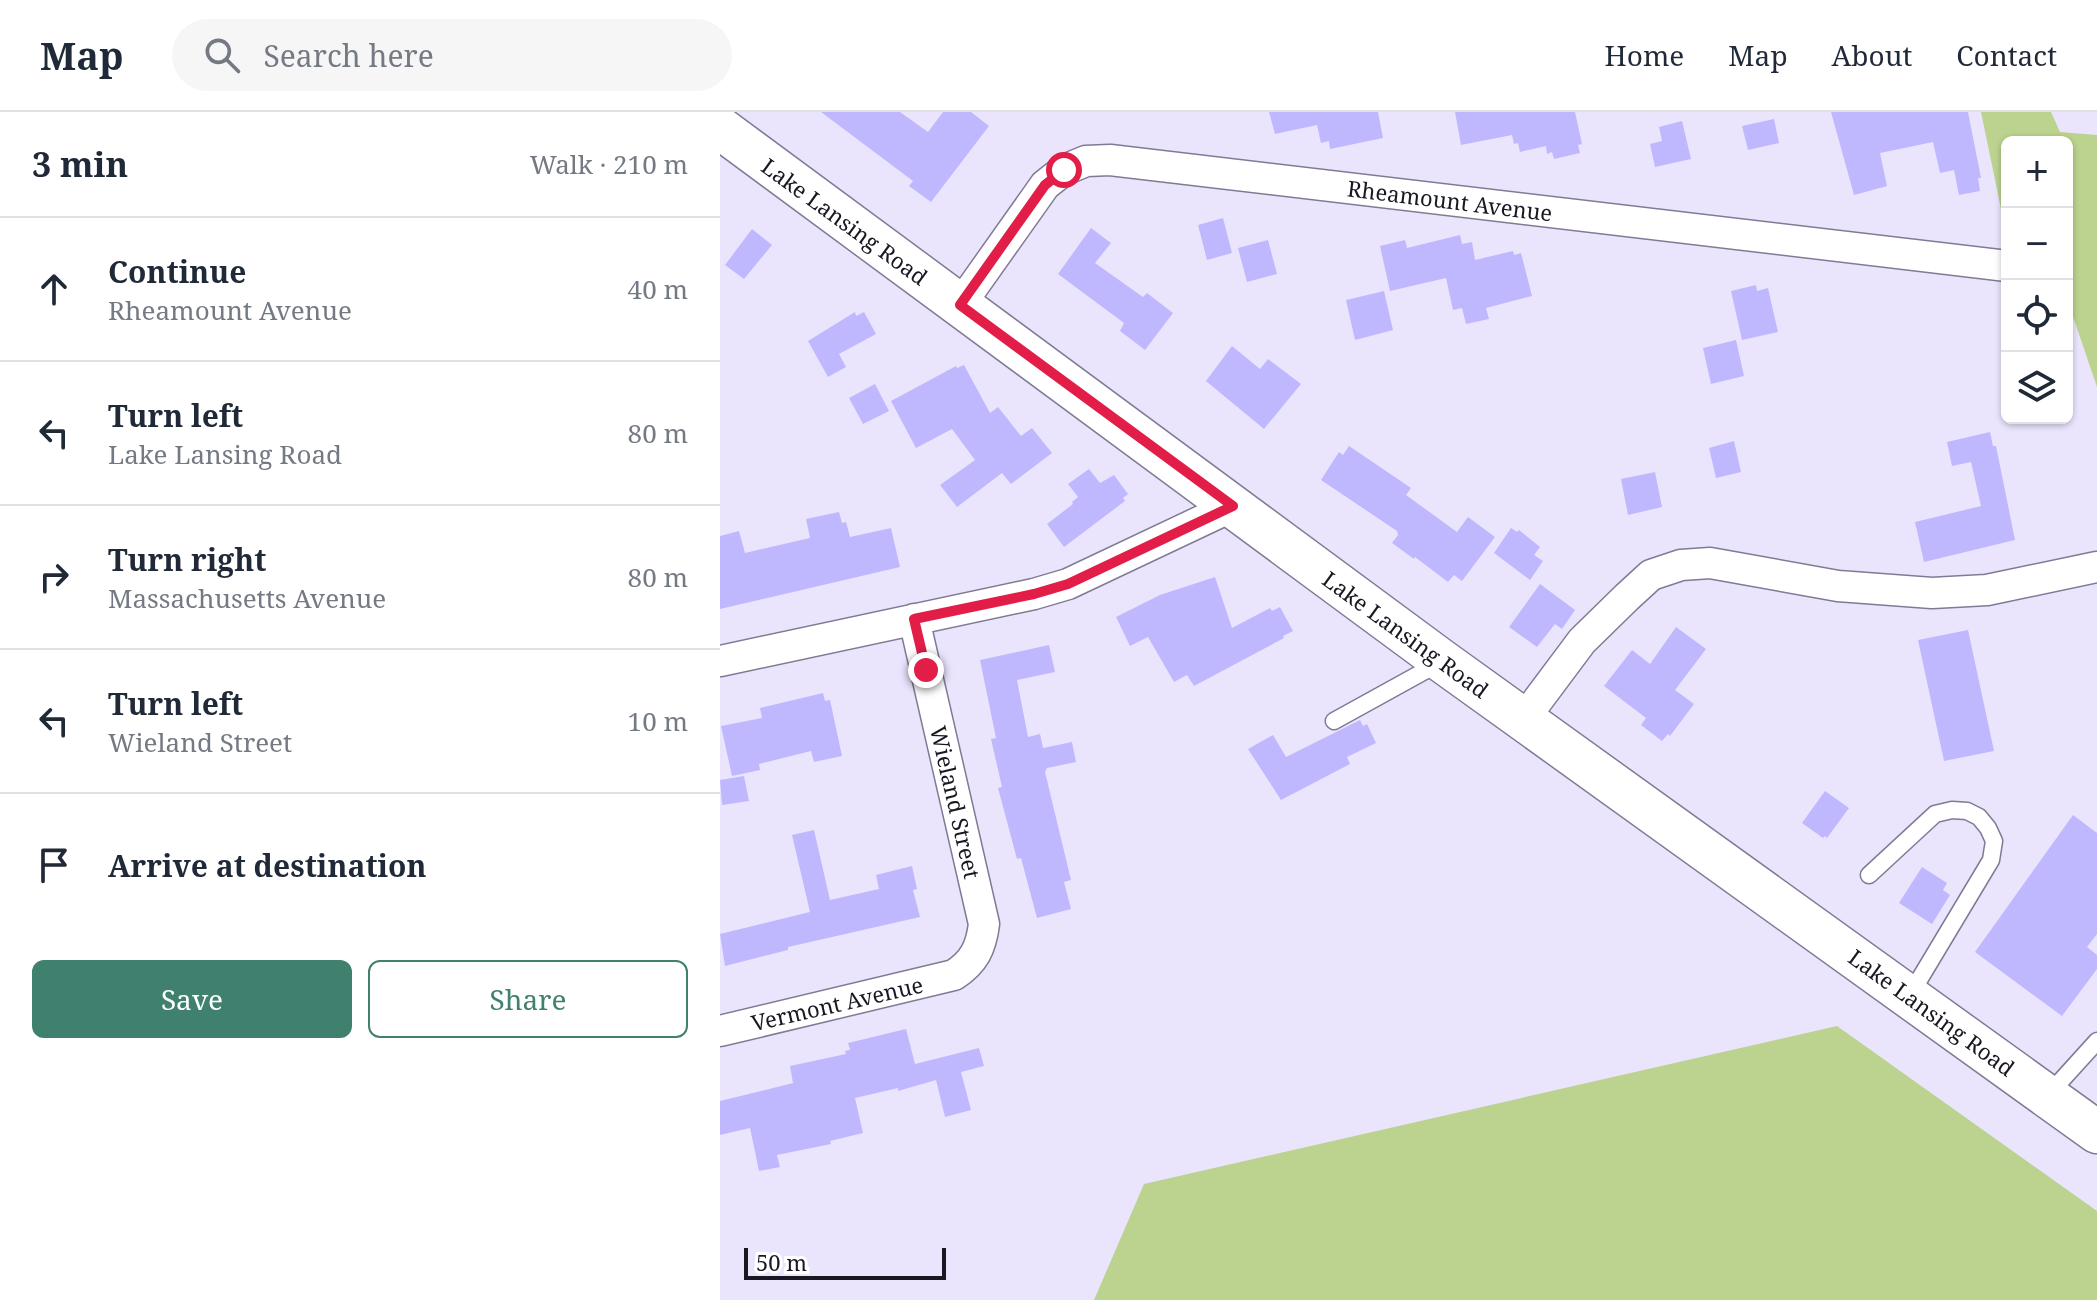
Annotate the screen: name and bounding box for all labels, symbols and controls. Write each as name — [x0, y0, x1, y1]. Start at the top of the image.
search box — [172, 19, 732, 91]
text: Map — [40, 29, 124, 81]
icon: search — [200, 33, 244, 77]
text: Search here — [264, 35, 434, 76]
text: Home — [1605, 36, 1684, 74]
text: Map — [1728, 36, 1788, 74]
text: About — [1832, 36, 1912, 74]
text: Contact — [1956, 36, 2057, 74]
map controls — [2001, 136, 2073, 424]
button: + — [2001, 136, 2073, 208]
text: 3 min — [32, 141, 128, 187]
text: Walk · 210 m — [530, 146, 688, 182]
street label: Lake Lansing Road — [756, 151, 934, 292]
route start — [1046, 152, 1082, 188]
street label: Rheamount Avenue — [1346, 173, 1554, 227]
button: − — [2001, 208, 2073, 280]
text: Continue — [108, 251, 246, 292]
icon: ahead — [32, 267, 76, 311]
text: 40 m — [628, 271, 688, 307]
button: locate — [2001, 280, 2073, 352]
text: Rheamount Avenue — [108, 292, 352, 328]
button: layers — [2001, 352, 2073, 424]
text: Turn left — [108, 395, 243, 436]
icon: left — [32, 411, 76, 455]
text: 80 m — [628, 415, 688, 451]
text: Lake Lansing Road — [108, 436, 342, 472]
text: Turn right — [108, 539, 266, 580]
icon: right — [32, 555, 76, 599]
text: 80 m — [628, 559, 688, 595]
street label: Lake Lansing Road — [1317, 564, 1495, 705]
text: Massachusetts Avenue — [108, 580, 386, 616]
route end — [908, 652, 944, 688]
text: Turn left — [108, 683, 243, 724]
icon: left — [32, 699, 76, 743]
text: 10 m — [628, 703, 688, 739]
street label: Wieland Street — [924, 723, 988, 882]
text: Wieland Street — [108, 724, 292, 760]
icon: arrive — [32, 843, 76, 887]
text: Arrive at destination — [108, 845, 427, 886]
street label: Lake Lansing Road — [1843, 942, 2021, 1083]
button: Save — [32, 960, 352, 1038]
button: Share — [368, 960, 688, 1038]
street label: Vermont Avenue — [748, 969, 926, 1037]
scale bar — [744, 1244, 946, 1280]
text: 50 m — [756, 1247, 807, 1277]

